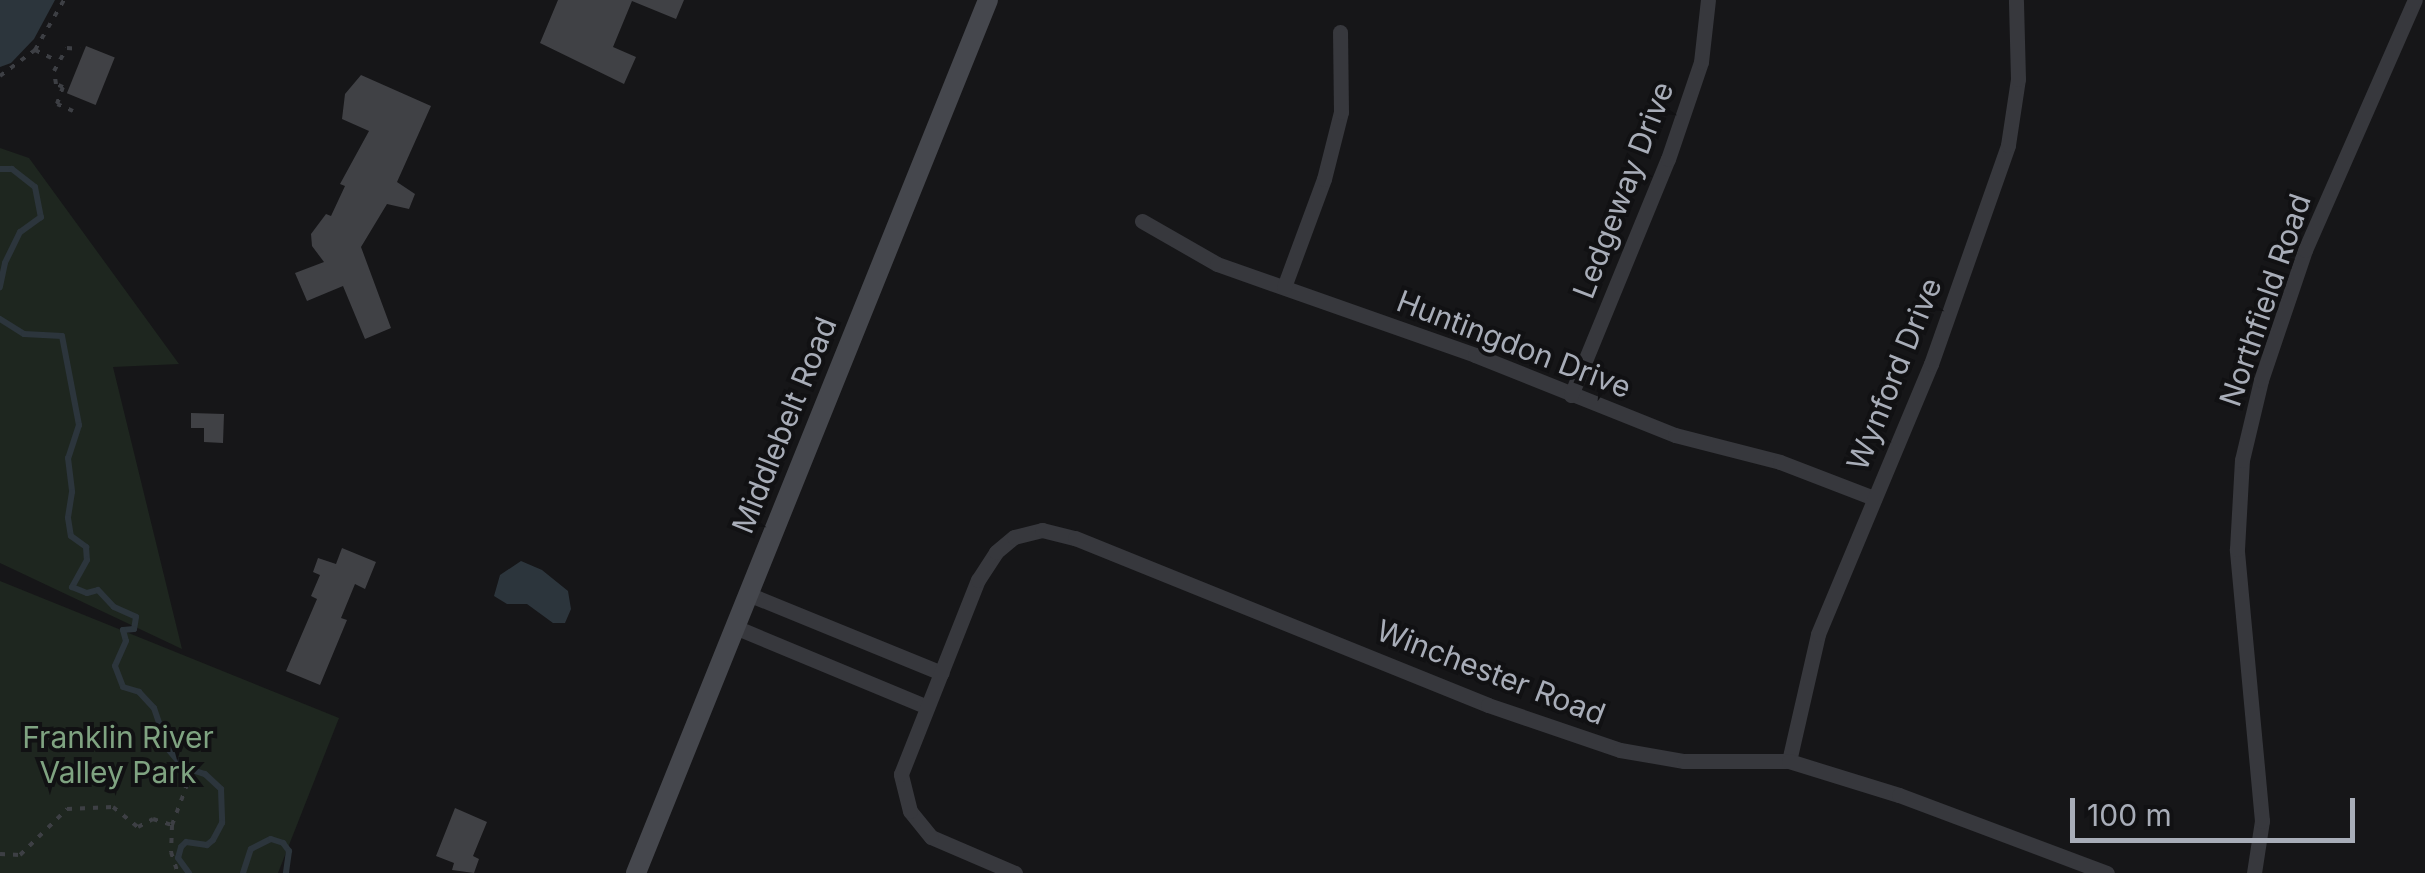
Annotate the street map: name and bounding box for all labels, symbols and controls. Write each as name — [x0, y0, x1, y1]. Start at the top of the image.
street label: Ledgeway Drive — [1565, 77, 1681, 303]
street label: Northfield Road — [2212, 189, 2318, 411]
street label: Wynford Drive — [1839, 272, 1949, 476]
street label: Huntingdon Drive — [1392, 283, 1636, 405]
street label: Middlebelt Road — [724, 312, 844, 538]
street label: Winchester Road — [1372, 612, 1610, 732]
park label: Franklin River Valley Park — [22, 719, 214, 790]
scale bar — [2075, 778, 2360, 840]
text: 100 m — [2087, 797, 2172, 833]

